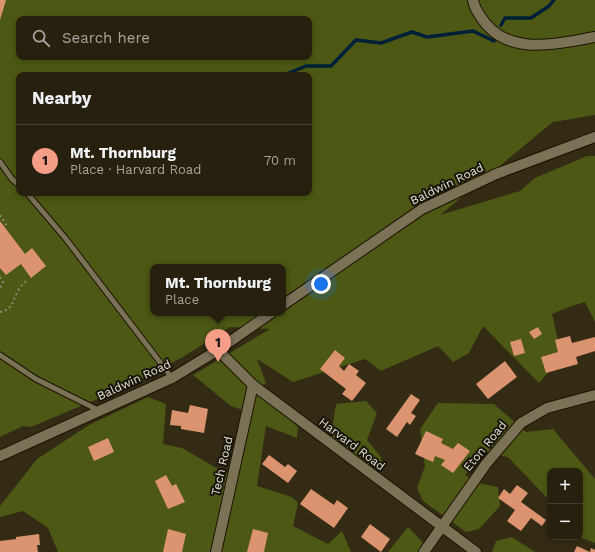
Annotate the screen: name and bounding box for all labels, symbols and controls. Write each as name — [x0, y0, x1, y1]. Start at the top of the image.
search box — [16, 16, 312, 60]
icon: search — [30, 27, 52, 49]
text: Search here — [62, 29, 150, 47]
text: Nearby — [32, 88, 91, 108]
text: Mt. Thornburg — [70, 144, 176, 162]
text: 1 — [42, 153, 48, 168]
text: 70 m — [264, 153, 296, 168]
street label: Baldwin Road — [408, 160, 486, 208]
text: Place · Harvard Road — [70, 162, 201, 177]
popup — [150, 264, 286, 316]
text: Mt. Thornburg — [165, 274, 271, 292]
your location — [311, 274, 331, 294]
text: Place — [165, 292, 199, 307]
pin: 1 — [205, 329, 231, 362]
street label: Baldwin Road — [95, 357, 173, 403]
street label: Harvard Road — [316, 415, 388, 473]
street label: Eton Road — [461, 418, 509, 474]
street label: Tech Road — [208, 435, 236, 497]
map controls — [547, 468, 583, 540]
button: + — [547, 468, 583, 504]
button: − — [547, 504, 583, 540]

